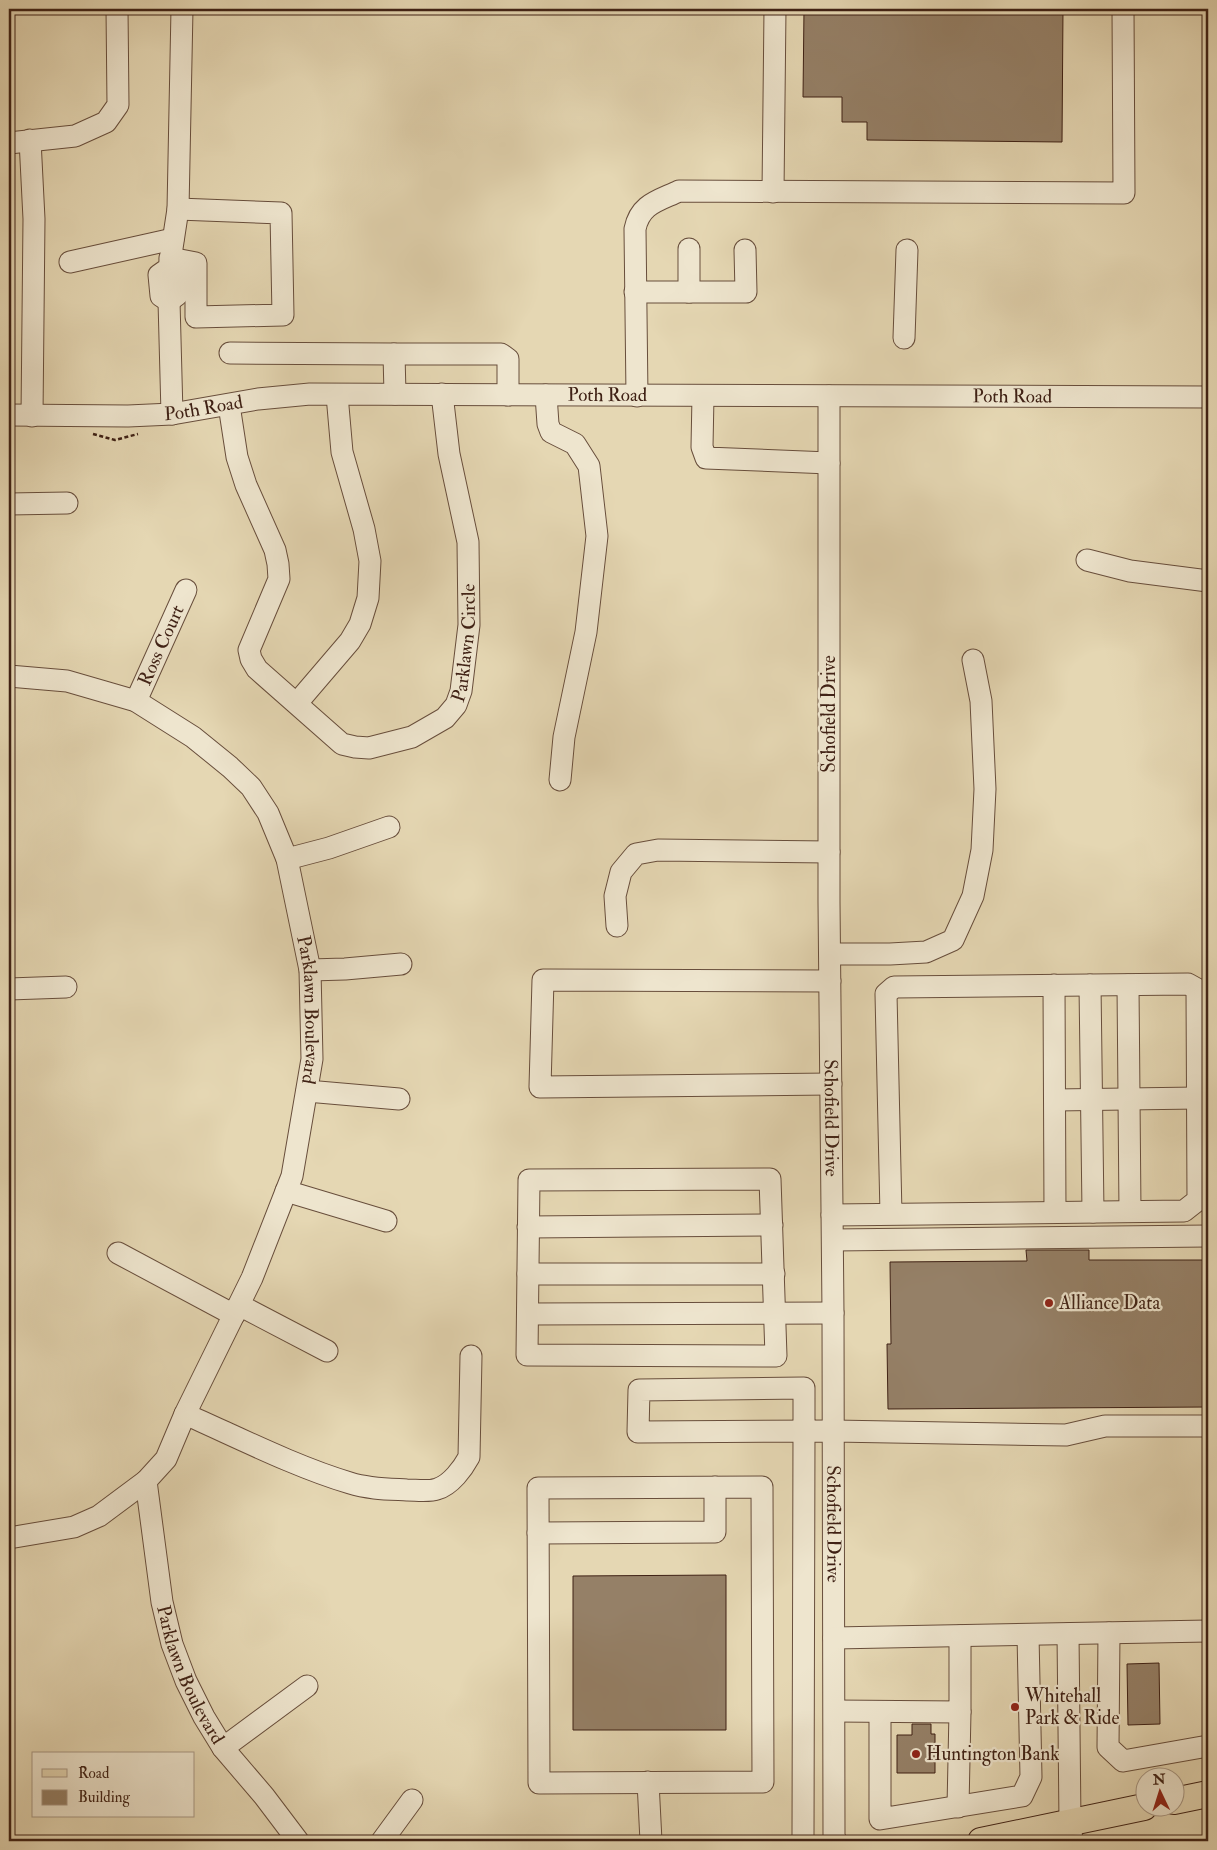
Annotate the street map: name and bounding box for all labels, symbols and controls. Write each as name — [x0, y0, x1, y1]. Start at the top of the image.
street label: Poth Road — [568, 383, 648, 407]
street label: Poth Road — [973, 384, 1053, 408]
street label: Poth Road — [164, 390, 245, 426]
street label: Parklawn Circle — [446, 583, 481, 705]
street label: Ross Court — [132, 601, 190, 689]
street label: Schofield Drive — [817, 655, 841, 773]
street label: Parklawn Boulevard — [291, 933, 324, 1087]
street label: Schofield Drive — [819, 1059, 844, 1177]
place label: Alliance Data — [1058, 1291, 1160, 1315]
marker: Alliance Data — [1043, 1297, 1055, 1309]
street label: Schofield Drive — [821, 1465, 846, 1583]
street label: Parklawn Boulevard — [151, 1603, 230, 1749]
place label: Whitehall Park & Ride — [1024, 1684, 1119, 1730]
marker: Whitehall Park & Ride — [1009, 1701, 1021, 1713]
place label: Huntington Bank — [926, 1742, 1059, 1766]
marker: Huntington Bank — [910, 1748, 922, 1760]
legend — [32, 1752, 195, 1818]
text: Road — [78, 1764, 110, 1783]
north arrow — [1134, 1768, 1184, 1818]
text: N — [1151, 1771, 1166, 1789]
text: Building — [78, 1788, 130, 1807]

